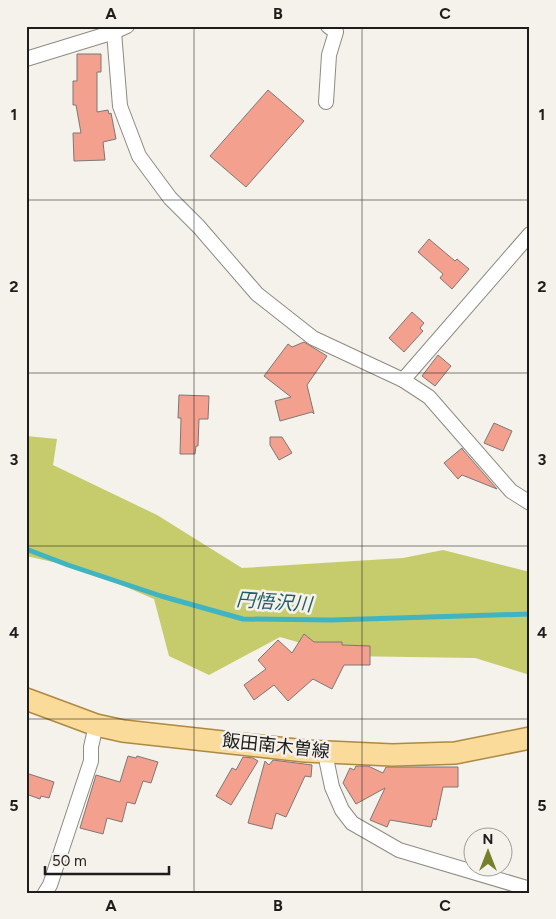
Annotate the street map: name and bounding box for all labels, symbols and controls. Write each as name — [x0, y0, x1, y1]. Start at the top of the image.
text: A — [105, 4, 117, 23]
text: B — [273, 4, 283, 23]
text: C — [439, 4, 451, 23]
text: 1 — [11, 105, 17, 124]
text: 1 — [539, 105, 545, 124]
text: 2 — [9, 277, 19, 296]
text: 2 — [537, 277, 547, 296]
text: 3 — [10, 450, 19, 469]
text: 3 — [538, 450, 547, 469]
water label: 円悟沢川 — [235, 588, 315, 616]
text: 4 — [9, 623, 19, 642]
text: 4 — [537, 623, 547, 642]
street label: 飯田南木曽線 — [221, 729, 331, 763]
text: 5 — [9, 796, 19, 815]
text: 5 — [537, 796, 547, 815]
north arrow — [464, 826, 514, 876]
text: N — [483, 831, 493, 848]
scale bar — [45, 844, 169, 876]
text: 50 m — [52, 852, 87, 870]
text: A — [105, 896, 117, 915]
text: B — [273, 896, 283, 915]
text: C — [439, 896, 451, 915]

